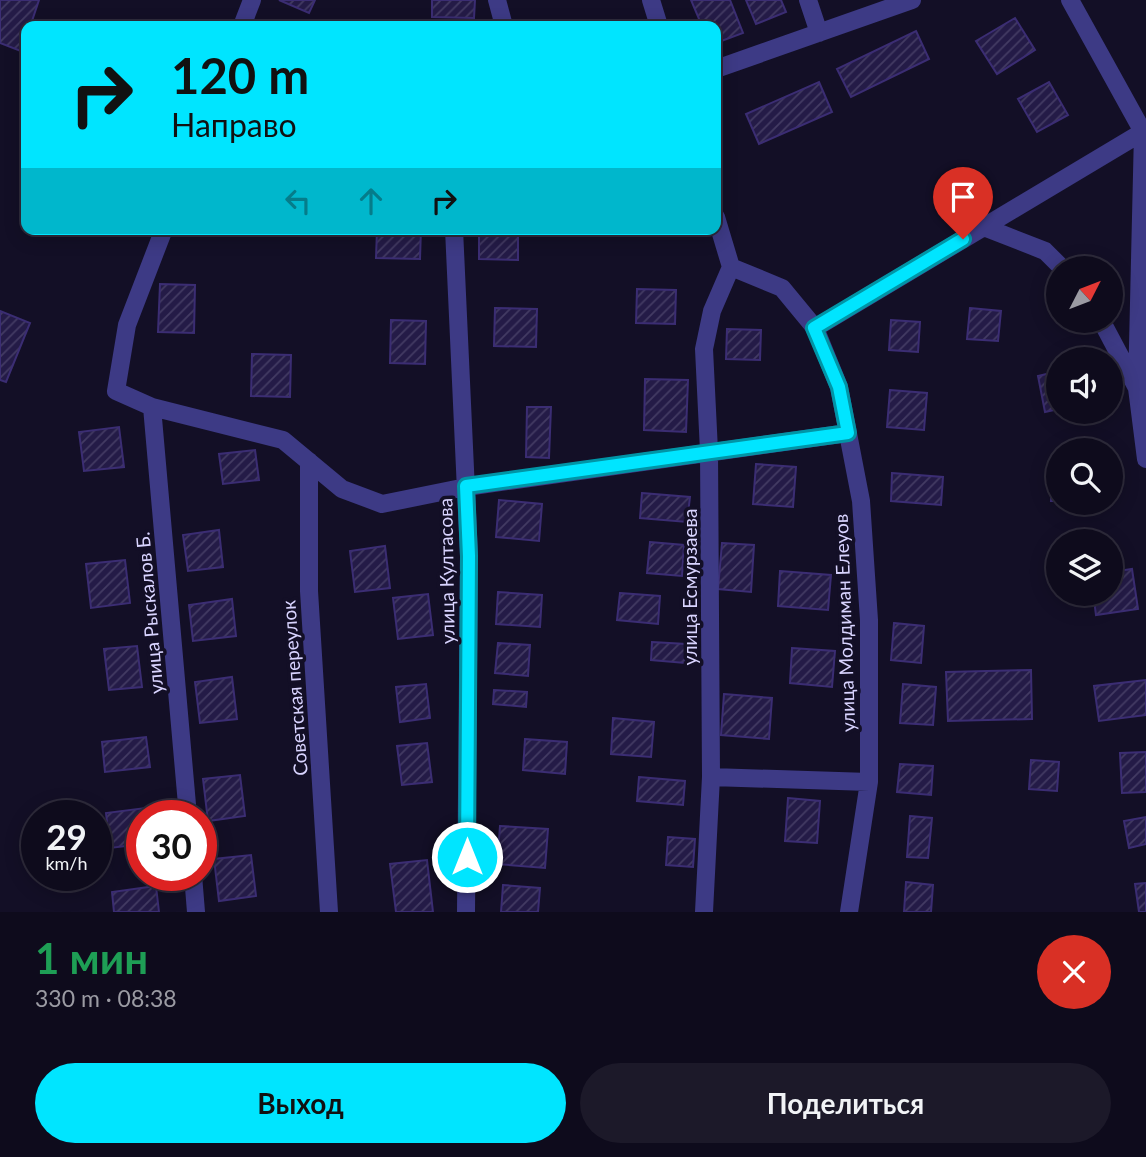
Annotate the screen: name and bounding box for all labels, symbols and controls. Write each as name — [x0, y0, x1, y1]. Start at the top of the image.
text: 120 m — [171, 46, 309, 104]
icon: right — [56, 49, 147, 140]
text: Направо — [171, 105, 297, 144]
pin — [933, 167, 993, 239]
icon: arrive — [944, 178, 982, 216]
icon: left — [279, 182, 317, 220]
icon: ahead — [352, 182, 390, 220]
icon: right — [425, 182, 463, 220]
north arrow — [1046, 256, 1124, 332]
map controls — [1046, 256, 1123, 606]
button: sound — [1046, 347, 1123, 424]
button: search — [1046, 438, 1123, 515]
street label: улица Култасова — [433, 498, 459, 644]
street label: улица Есмурзаева — [678, 509, 701, 665]
street label: улица Молдиман Елеуов — [829, 513, 859, 733]
button: layers — [1046, 529, 1123, 606]
street label: улица Рыскалов Б. — [130, 531, 168, 695]
street label: Советская переулок — [276, 599, 312, 777]
speed limit sign: 30 — [126, 800, 217, 891]
text: 29 — [46, 815, 87, 857]
position arrow — [430, 820, 504, 894]
text: km/h — [45, 852, 88, 874]
text: 1 мин — [35, 933, 148, 983]
button: close — [1037, 935, 1111, 1009]
text: 330 m · 08:38 — [35, 984, 177, 1012]
button: Выход — [35, 1063, 566, 1143]
button: Поделиться — [580, 1063, 1111, 1143]

